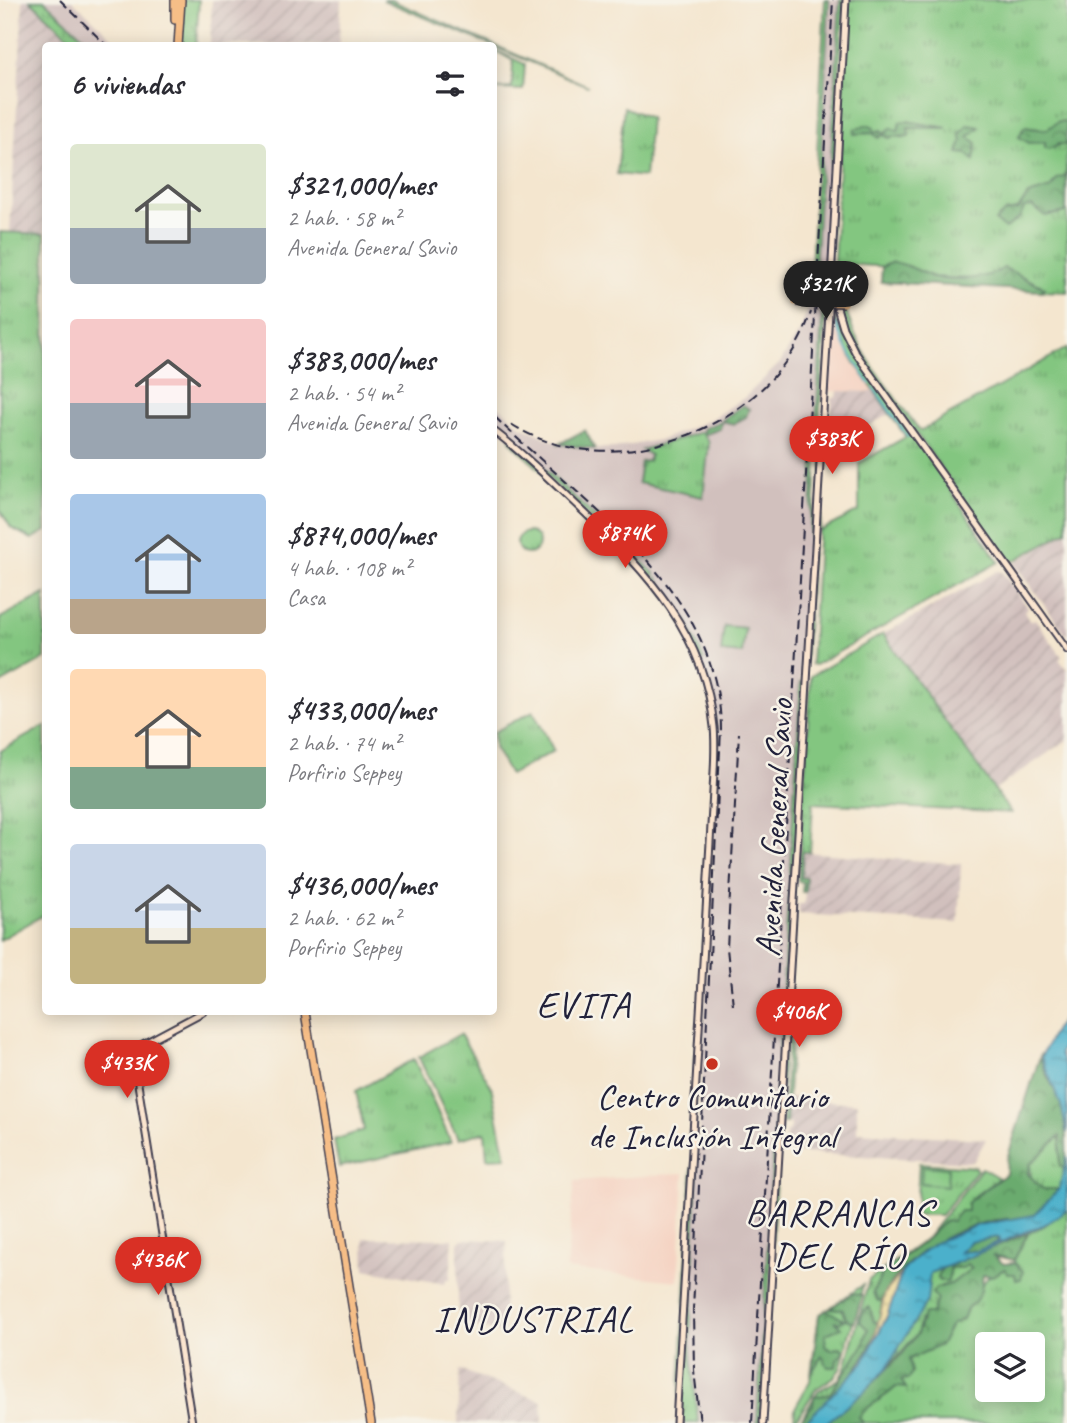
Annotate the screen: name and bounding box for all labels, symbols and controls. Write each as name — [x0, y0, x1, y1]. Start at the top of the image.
text: 6 viviendas — [70, 65, 183, 103]
icon: filters — [431, 65, 469, 103]
text: $321,000/mes — [287, 166, 435, 204]
icon: home — [126, 172, 210, 256]
text: 2 hab. · 58 m² — [287, 204, 400, 233]
text: Avenida General Savio — [287, 233, 456, 262]
pin: $321K — [777, 262, 875, 321]
text: $321K — [799, 269, 853, 298]
text: $383,000/mes — [287, 341, 435, 379]
icon: home — [126, 347, 210, 431]
text: 2 hab. · 54 m² — [287, 379, 400, 408]
text: Avenida General Savio — [287, 408, 456, 437]
pin: $383K — [783, 416, 881, 476]
text: $383K — [805, 424, 859, 453]
pin: $874K — [576, 510, 674, 570]
text: $874,000/mes — [287, 516, 435, 554]
text: $874K — [599, 518, 652, 547]
icon: home — [126, 522, 210, 606]
text: 4 hab. · 108 m² — [287, 554, 411, 583]
text: Casa — [287, 583, 325, 612]
text: $433,000/mes — [287, 691, 435, 729]
street label: Avenida General Savio — [745, 696, 803, 958]
icon: home — [126, 697, 210, 781]
text: 2 hab. · 74 m² — [287, 729, 400, 758]
text: Porfirio Seppey — [287, 758, 401, 787]
text: $436,000/mes — [287, 866, 436, 904]
icon: home — [126, 872, 210, 956]
text: 2 hab. · 62 m² — [287, 904, 400, 933]
text: Porfirio Seppey — [287, 933, 401, 962]
district label: EVITA — [536, 981, 632, 1028]
pin: $406K — [750, 990, 848, 1049]
text: $406K — [772, 997, 826, 1026]
pin: $433K — [78, 1040, 176, 1100]
text: $433K — [100, 1048, 154, 1077]
marker: Centro Comunitario de Inclusión Integral — [704, 1056, 720, 1072]
place label: Centro Comunitario de Inclusión Integral — [588, 1074, 842, 1159]
district label: BARRANCAS DEL RÍO — [745, 1189, 938, 1279]
pin: $436K — [109, 1238, 207, 1297]
text: $436K — [131, 1245, 185, 1274]
district label: INDUSTRIAL — [434, 1295, 634, 1342]
map controls — [975, 1332, 1045, 1402]
button: layers — [975, 1332, 1045, 1402]

